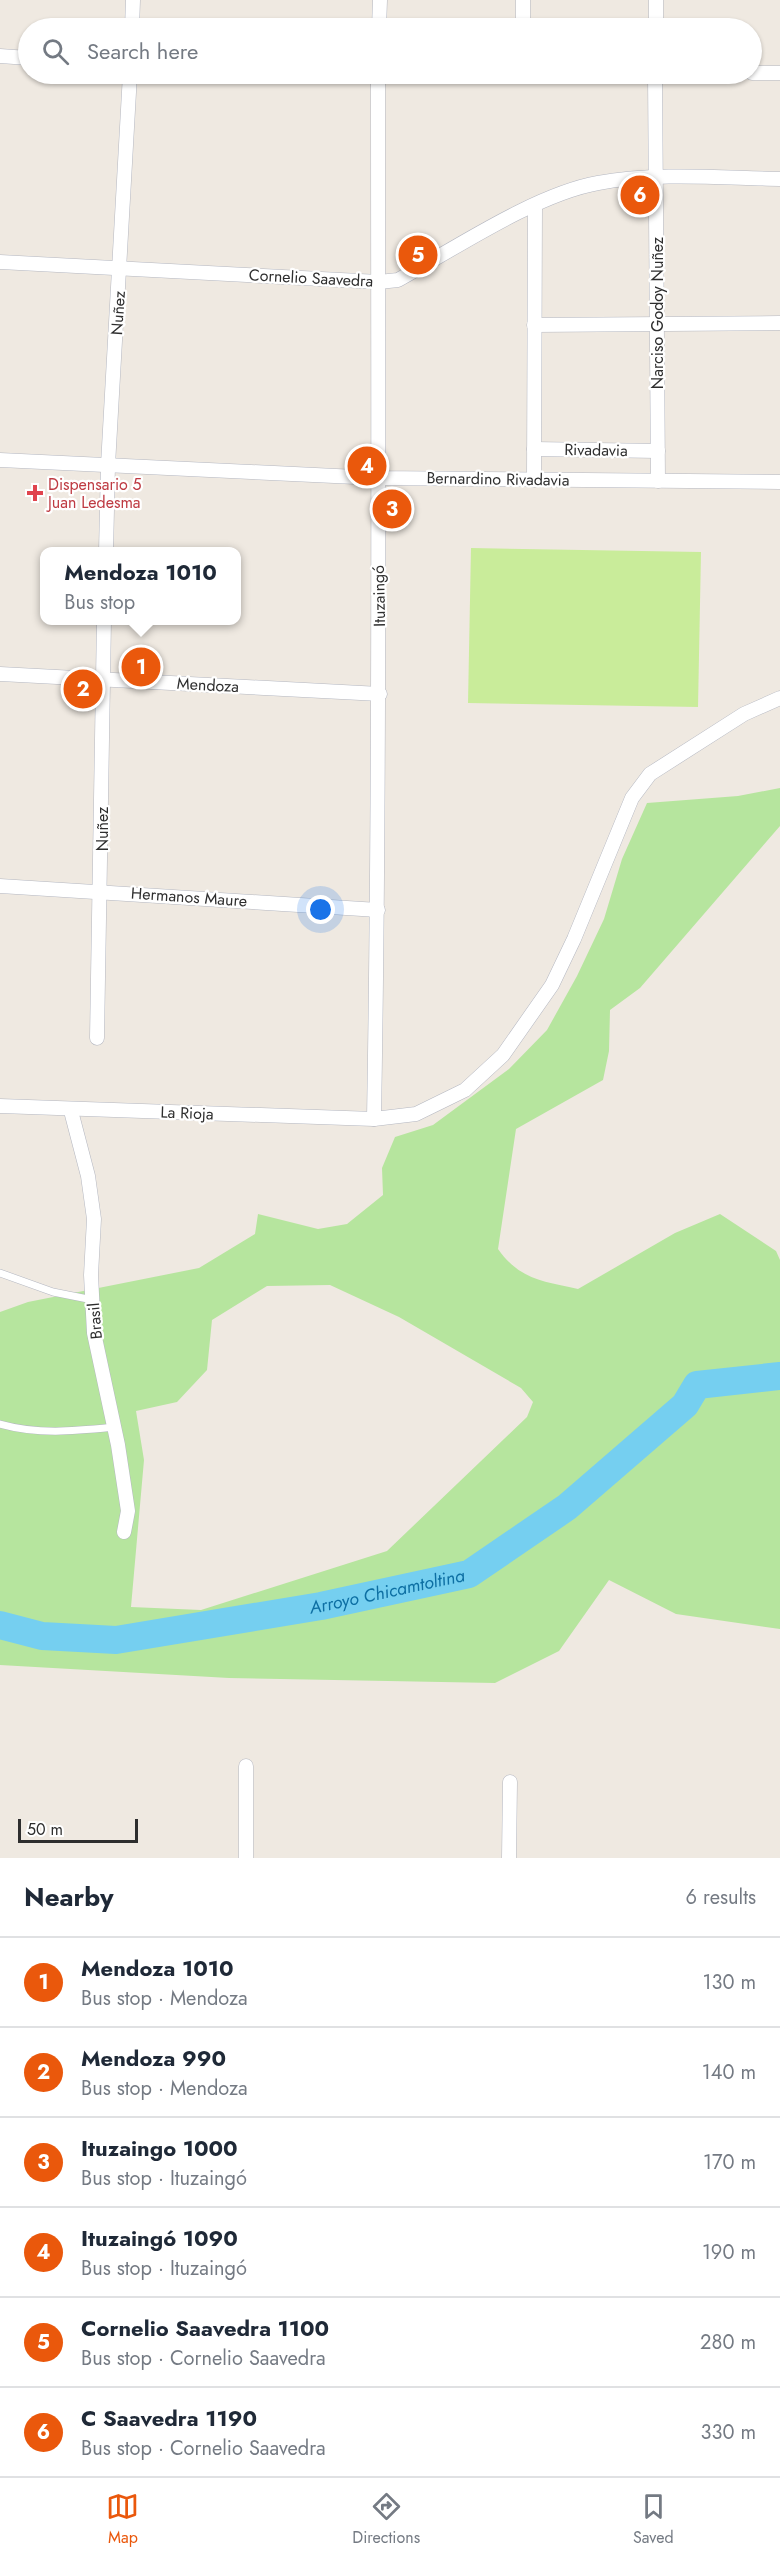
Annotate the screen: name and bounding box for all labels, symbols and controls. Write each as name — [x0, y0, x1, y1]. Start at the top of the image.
search box — [18, 18, 762, 84]
icon: search — [39, 35, 72, 68]
text: Search here — [87, 35, 198, 67]
pin: 6 — [620, 172, 660, 218]
pin: 5 — [398, 232, 438, 278]
street label: Narciso Godoy Nuñez — [646, 236, 669, 389]
street label: Cornelio Saavedra — [248, 263, 374, 293]
street label: Nuñez — [105, 289, 131, 336]
street label: Rivadavia — [564, 438, 628, 462]
pin: 4 — [348, 444, 386, 488]
street label: Bernardino Rivadavia — [426, 466, 570, 492]
place label: Dispensario 5 Juan Ledesma — [46, 473, 142, 514]
marker: Dispensario 5 Juan Ledesma — [26, 484, 44, 502]
pin: 3 — [372, 486, 412, 532]
popup — [40, 547, 241, 625]
text: Mendoza 1010 — [64, 556, 217, 588]
street label: Ituzaingó — [367, 565, 391, 627]
text: Bus stop — [64, 588, 135, 617]
pin: 1 — [122, 644, 160, 690]
pin: 2 — [64, 666, 103, 712]
street label: Mendoza — [176, 672, 240, 698]
street label: Nuñez — [91, 806, 114, 851]
street label: Hermanos Maure — [130, 881, 248, 913]
your location — [306, 895, 335, 924]
street label: La Rioja — [160, 1101, 214, 1125]
street label: Brasil — [82, 1302, 108, 1340]
water label: Arroyo Chicamtoltina — [307, 1562, 467, 1621]
scale bar — [18, 1816, 138, 1844]
text: 50 m — [27, 1818, 63, 1841]
text: Nearby — [24, 1878, 113, 1916]
text: 6 results — [686, 1883, 756, 1912]
text: Mendoza 1010 — [81, 1952, 234, 1984]
text: 1 — [38, 1968, 49, 1997]
text: 130 m — [702, 1968, 756, 1997]
text: Bus stop · Mendoza — [81, 1984, 248, 2013]
text: Mendoza 990 — [81, 2042, 226, 2074]
text: 2 — [37, 2058, 50, 2087]
text: 140 m — [702, 2058, 756, 2087]
text: Bus stop · Mendoza — [81, 2074, 248, 2103]
text: Ituzaingo 1000 — [81, 2132, 238, 2164]
text: 3 — [37, 2148, 50, 2177]
text: 170 m — [703, 2148, 756, 2177]
text: Bus stop · Ituzaingó — [81, 2164, 247, 2193]
text: Ituzaingó 1090 — [81, 2222, 238, 2254]
text: 4 — [37, 2238, 50, 2267]
text: 190 m — [702, 2238, 756, 2267]
text: Bus stop · Ituzaingó — [81, 2254, 247, 2283]
text: Cornelio Saavedra 1100 — [81, 2312, 329, 2344]
text: 5 — [37, 2328, 50, 2357]
text: 280 m — [700, 2328, 756, 2357]
text: Bus stop · Cornelio Saavedra — [81, 2344, 326, 2373]
text: C Saavedra 1190 — [81, 2402, 257, 2434]
text: 6 — [37, 2418, 50, 2447]
text: 330 m — [701, 2418, 756, 2447]
text: Bus stop · Cornelio Saavedra — [81, 2434, 326, 2463]
tab: Map — [106, 2490, 139, 2549]
tab: Directions — [352, 2490, 420, 2549]
tab: Saved — [633, 2490, 674, 2549]

